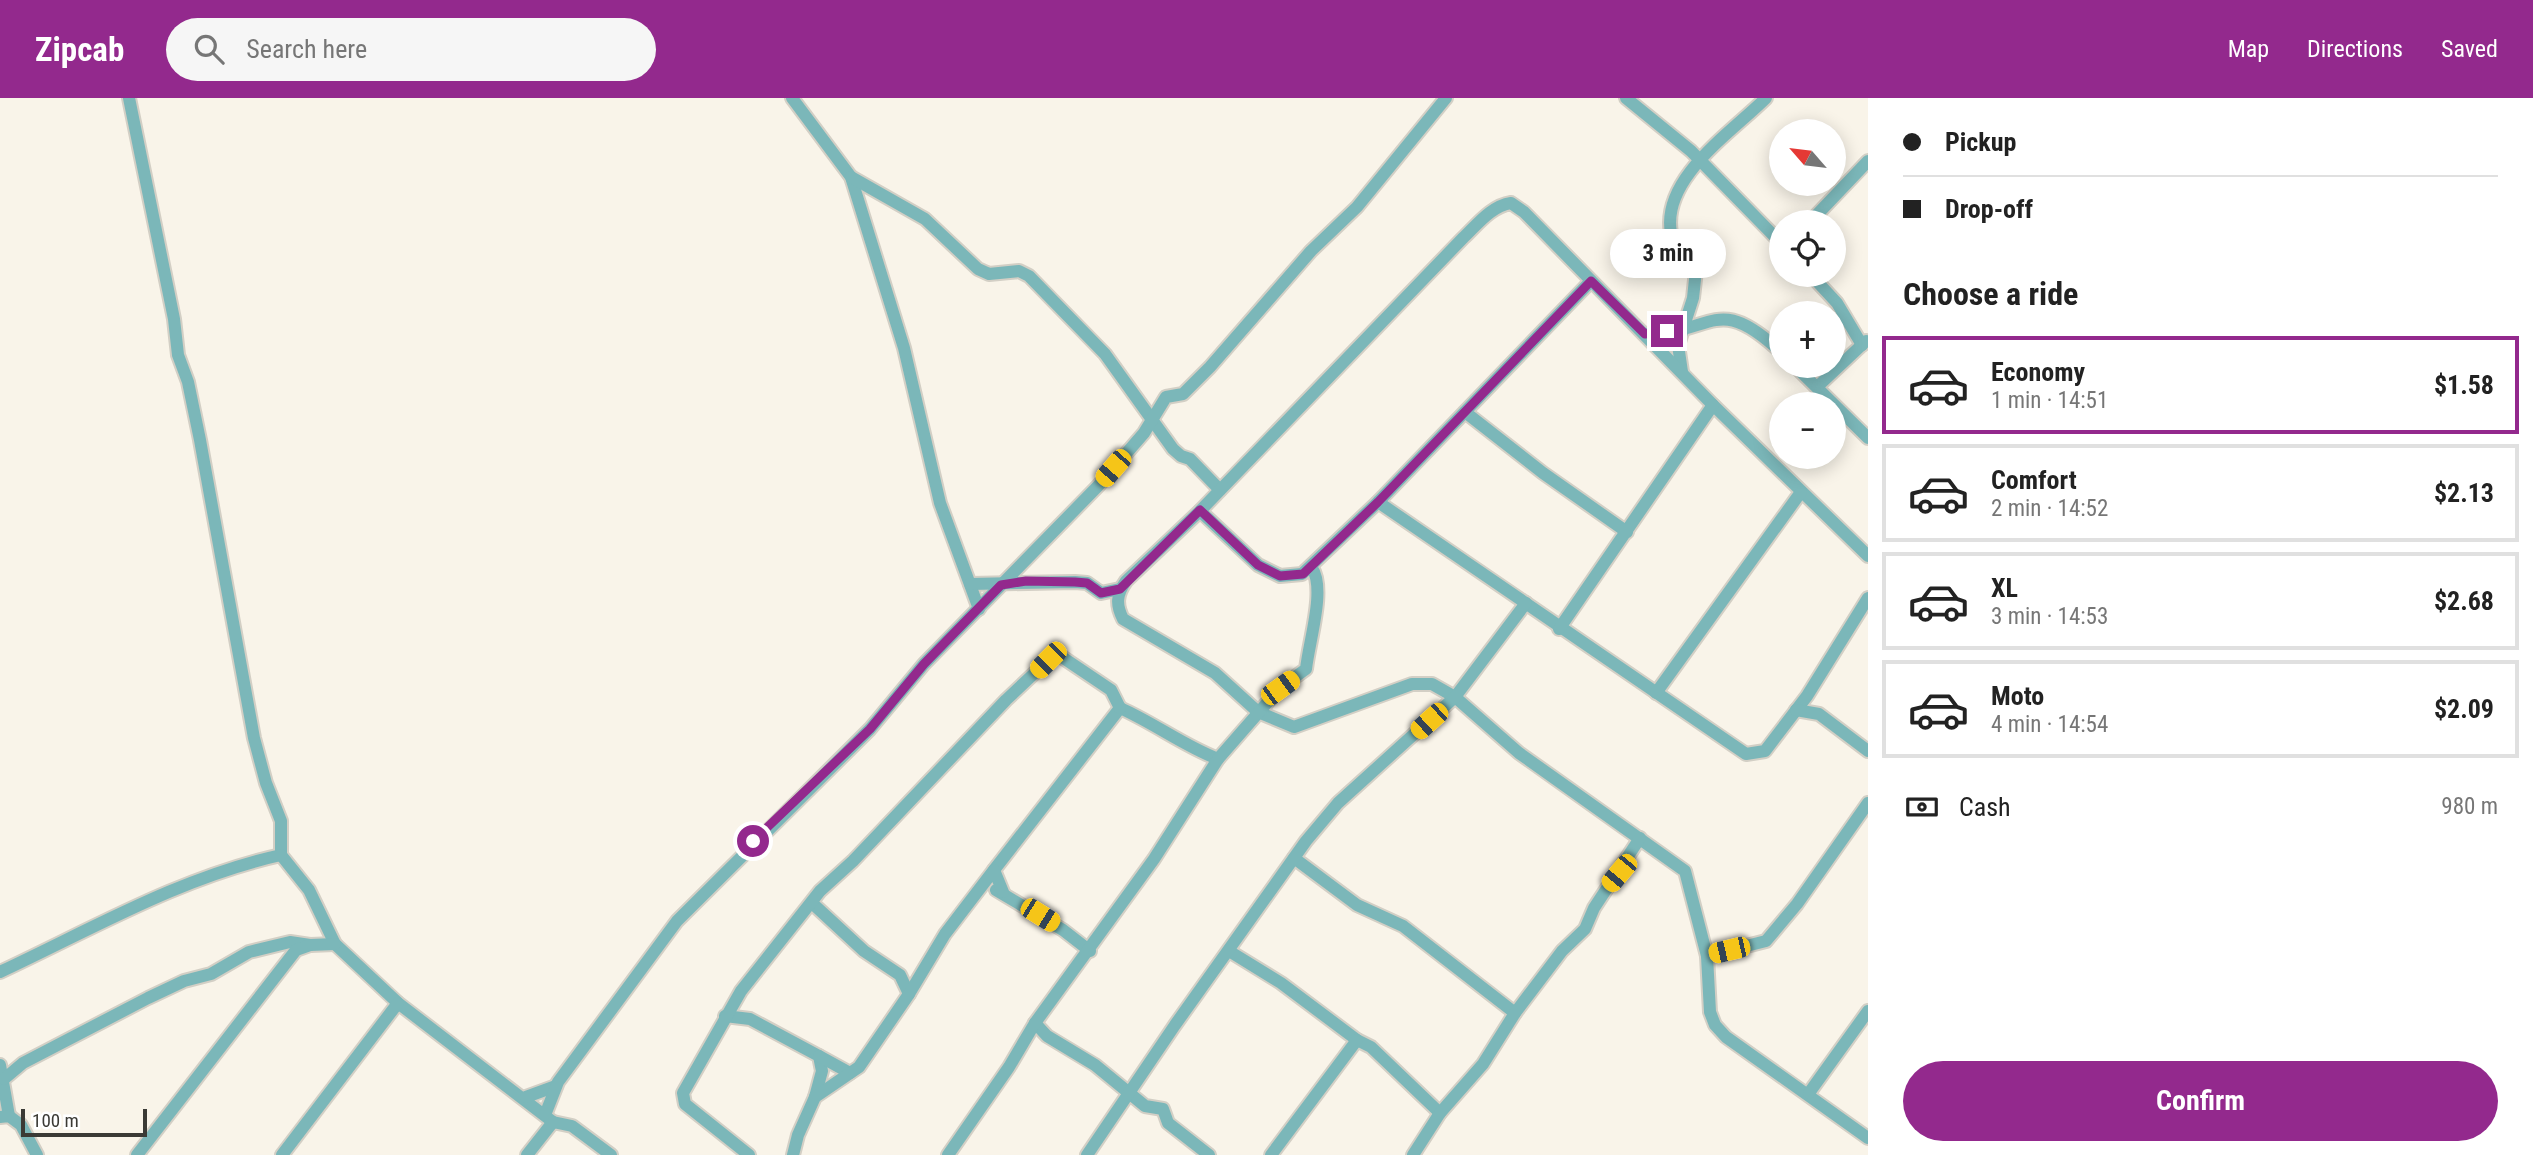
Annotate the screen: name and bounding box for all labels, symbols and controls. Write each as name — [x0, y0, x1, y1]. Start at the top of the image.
search box — [166, 18, 656, 81]
text: Zipcab — [35, 30, 124, 69]
icon: search — [190, 30, 228, 68]
text: Search here — [246, 34, 367, 64]
text: Map — [2228, 35, 2269, 63]
text: Directions — [2307, 35, 2403, 63]
text: Saved — [2441, 35, 2498, 63]
north arrow — [1769, 119, 1846, 196]
map controls — [1769, 119, 1846, 469]
text: Pickup — [1945, 127, 2016, 157]
text: Drop-off — [1945, 194, 2033, 224]
button: locate — [1769, 210, 1846, 287]
callout: 3 min — [1609, 230, 1725, 278]
text: 3 min — [1642, 240, 1694, 267]
text: Choose a ride — [1903, 275, 2078, 313]
button: + — [1769, 301, 1846, 378]
route end — [1651, 315, 1683, 347]
icon: car — [1907, 354, 1970, 417]
text: Economy — [1991, 357, 2085, 387]
text: $1.58 — [2434, 370, 2494, 400]
text: 1 min · 14:51 — [1991, 387, 2108, 414]
button: − — [1769, 392, 1846, 469]
car — [1092, 445, 1135, 491]
icon: car — [1907, 462, 1970, 525]
text: Comfort — [1991, 465, 2077, 495]
text: $2.13 — [2434, 478, 2494, 508]
text: 2 min · 14:52 — [1991, 495, 2108, 522]
icon: car — [1907, 570, 1970, 633]
text: XL — [1991, 573, 2018, 603]
text: $2.68 — [2434, 586, 2494, 616]
text: 3 min · 14:53 — [1991, 603, 2108, 630]
car — [1026, 638, 1071, 682]
car — [1257, 667, 1304, 709]
icon: car — [1907, 678, 1970, 741]
text: Moto — [1991, 681, 2044, 711]
text: $2.09 — [2434, 694, 2494, 724]
car — [1407, 699, 1452, 743]
text: 4 min · 14:54 — [1991, 711, 2108, 738]
icon: cash — [1903, 788, 1941, 826]
text: Cash — [1959, 792, 2011, 822]
text: 980 m — [2441, 793, 2498, 820]
route start — [737, 825, 769, 857]
car — [1598, 850, 1641, 896]
car — [1017, 895, 1064, 935]
car — [1707, 935, 1752, 965]
button: Confirm — [1903, 1061, 2498, 1141]
scale bar — [21, 1106, 147, 1138]
text: 100 m — [32, 1109, 79, 1132]

